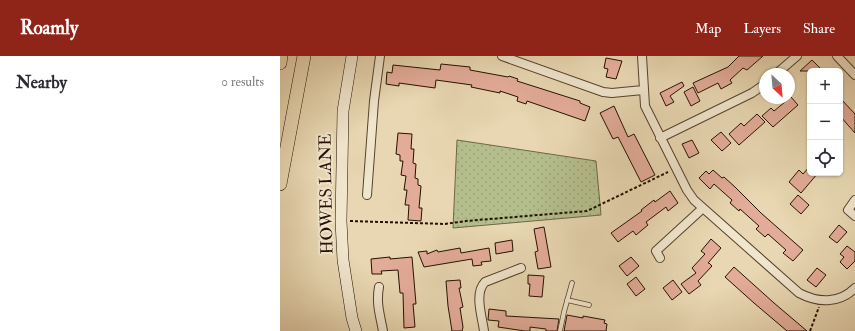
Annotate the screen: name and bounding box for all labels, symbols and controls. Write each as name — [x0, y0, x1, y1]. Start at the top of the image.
text: Roamly — [20, 16, 78, 40]
text: Map — [695, 20, 721, 37]
text: Layers — [743, 20, 781, 37]
text: Share — [803, 20, 835, 37]
north arrow — [759, 68, 795, 104]
map controls — [807, 68, 843, 176]
button: + — [807, 68, 843, 104]
text: Nearby — [16, 72, 67, 93]
text: 0 results — [221, 74, 264, 90]
button: − — [807, 104, 843, 140]
street label: HOWES LANE — [314, 133, 338, 255]
button: locate — [807, 140, 843, 176]

